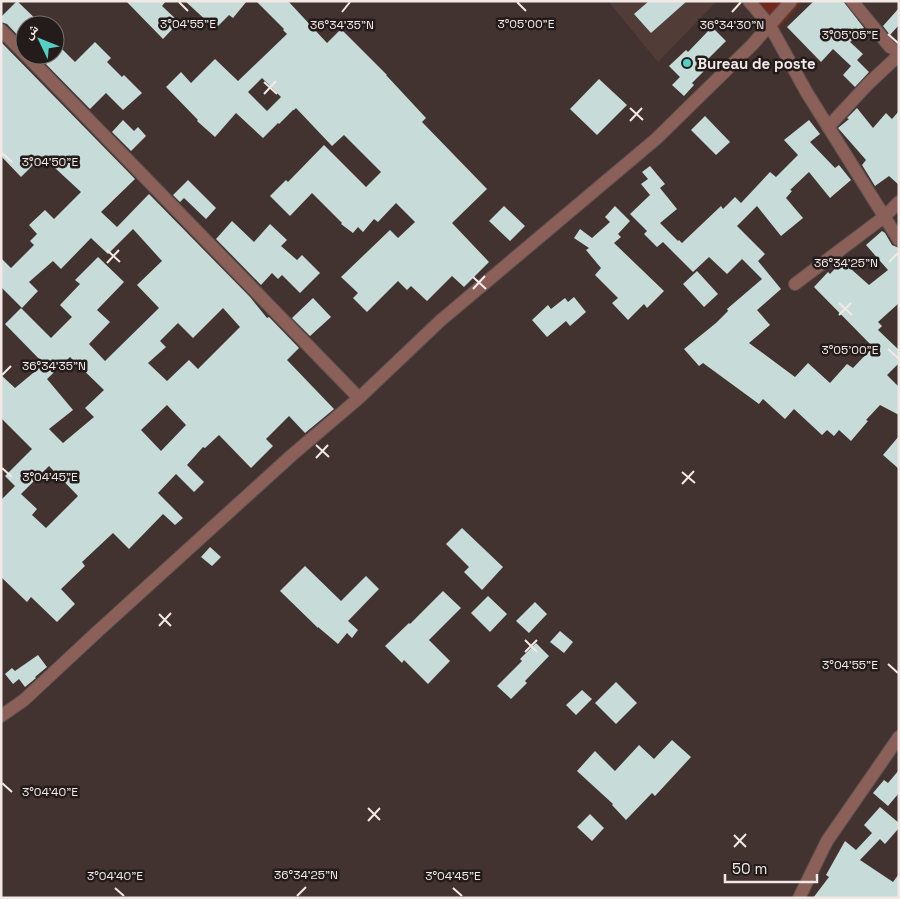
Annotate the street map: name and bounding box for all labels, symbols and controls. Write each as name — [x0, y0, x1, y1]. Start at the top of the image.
north arrow — [15, 15, 65, 65]
text: 3°04'55"E — [160, 16, 216, 32]
text: 3°05'00"E — [498, 16, 555, 32]
text: 36°34'35"N — [310, 17, 374, 33]
text: 36°34'30"N — [700, 17, 764, 33]
text: ش — [19, 19, 42, 43]
text: 3°05'05"E — [822, 27, 878, 43]
place label: Bureau de poste — [697, 54, 816, 73]
marker: Bureau de poste — [681, 57, 693, 69]
text: 3°04'50"E — [22, 154, 78, 170]
text: 36°34'25"N — [814, 255, 878, 271]
text: 3°05'00"E — [822, 342, 879, 358]
text: 36°34'35"N — [22, 358, 86, 374]
text: 3°04'45"E — [22, 469, 78, 485]
text: 3°04'55"E — [822, 657, 878, 673]
text: 3°04'40"E — [22, 784, 78, 800]
scale bar — [725, 852, 818, 884]
text: 50 m — [732, 859, 767, 878]
text: 36°34'25"N — [274, 867, 338, 883]
text: 3°04'40"E — [87, 868, 143, 884]
text: 3°04'45"E — [425, 868, 481, 884]

